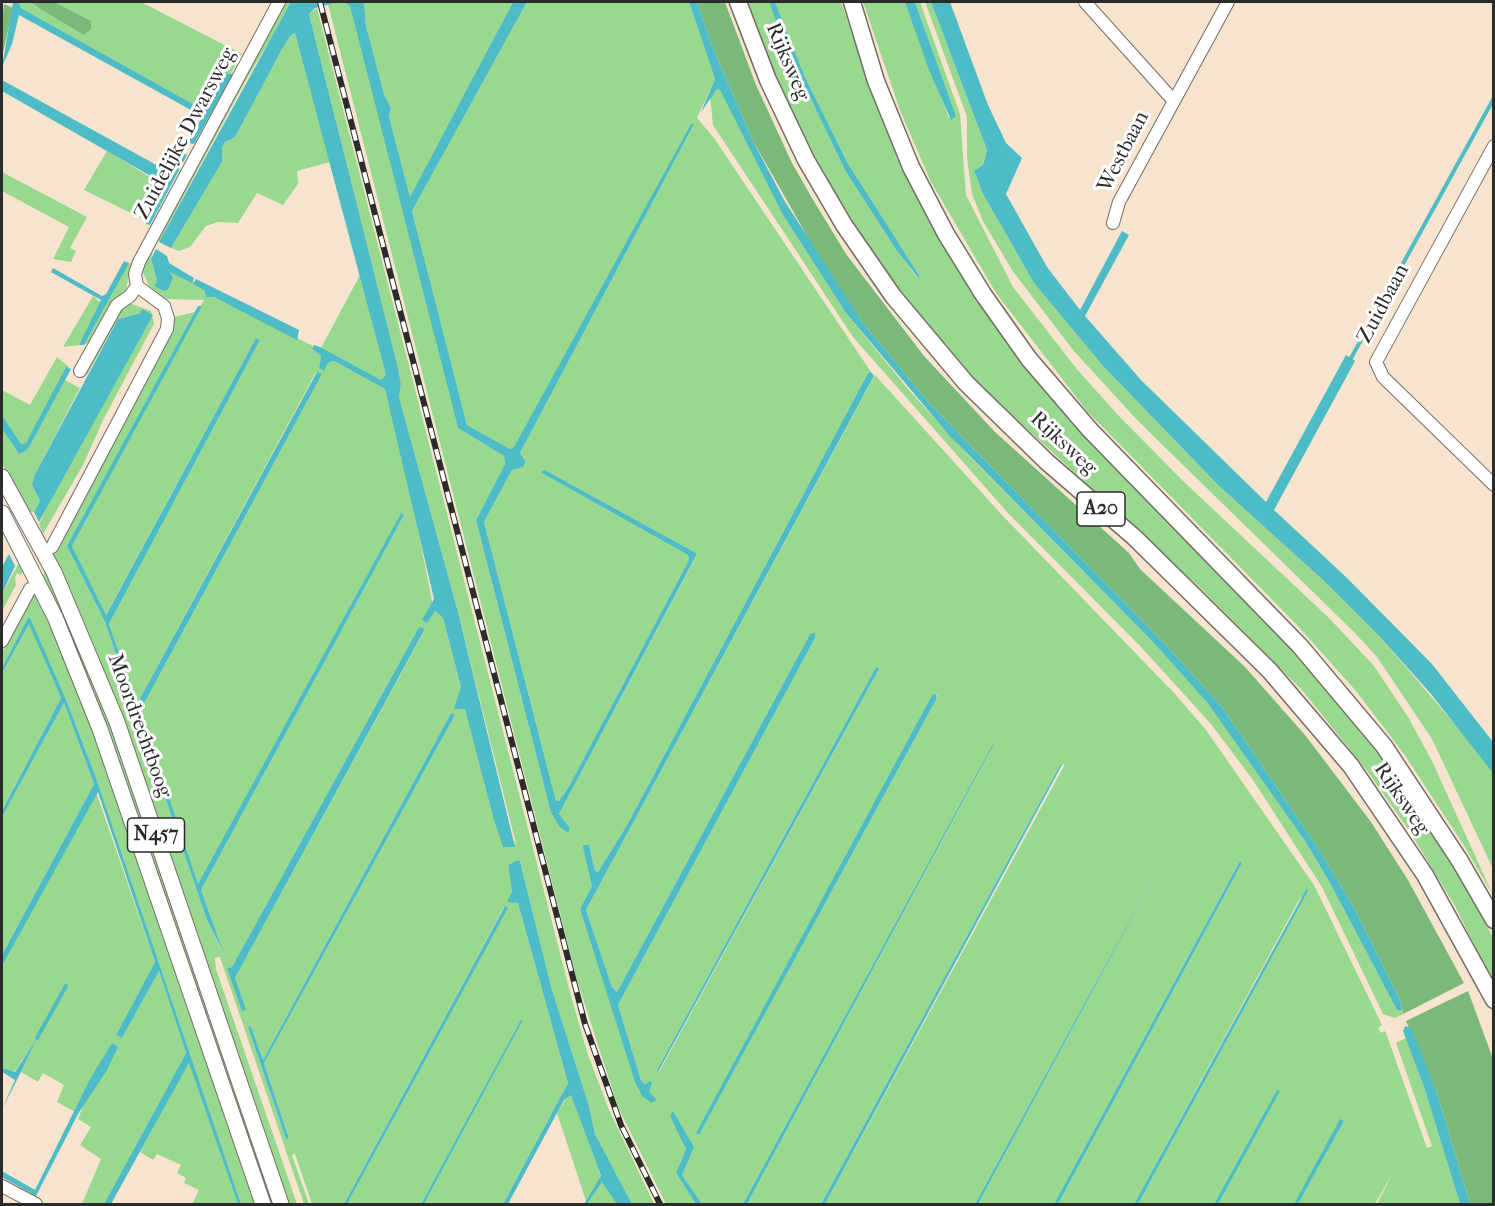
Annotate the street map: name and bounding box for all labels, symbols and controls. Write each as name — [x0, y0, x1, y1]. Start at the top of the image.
street label: Rijksweg — [759, 19, 815, 105]
street label: Zuidelijke Dwarsweg — [130, 44, 242, 224]
street label: Westbaan — [1093, 107, 1155, 197]
street label: Zuidbaan — [1353, 260, 1415, 348]
street label: Rijksweg — [1024, 407, 1102, 481]
road number: A20 — [1077, 492, 1125, 526]
street label: Moordrechtboog — [101, 651, 177, 801]
street label: Rijksweg — [1368, 758, 1434, 840]
road number: N457 — [128, 818, 184, 852]

